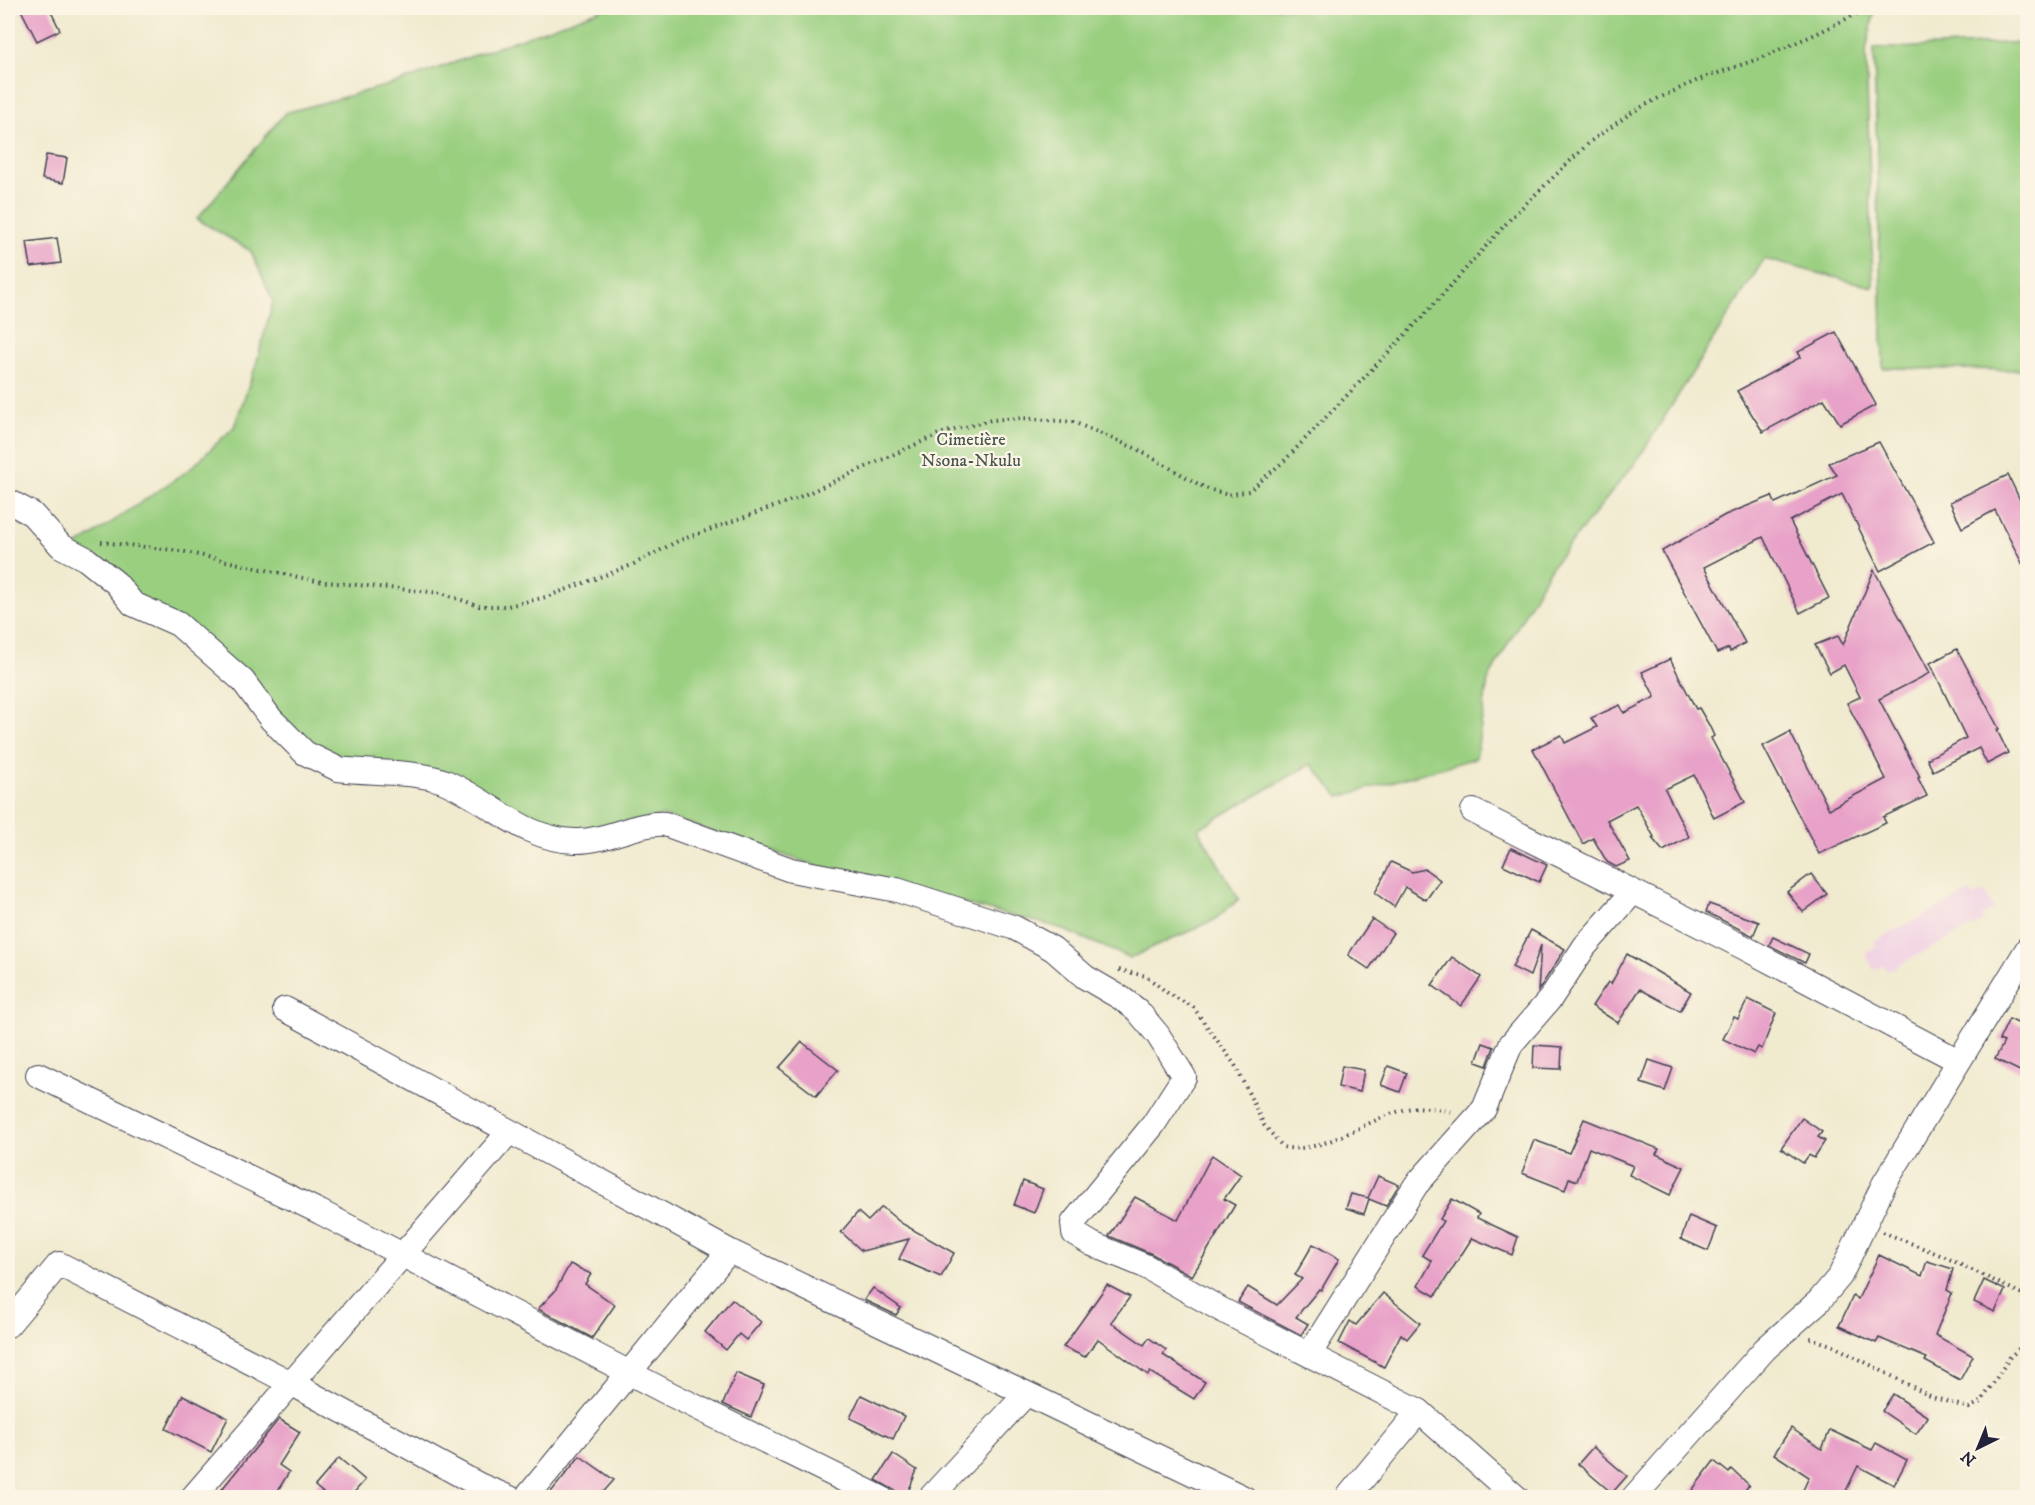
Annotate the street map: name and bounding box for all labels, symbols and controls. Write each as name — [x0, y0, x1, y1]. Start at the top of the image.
park label: Cimetière Nsona-Nkulu — [921, 429, 1021, 472]
north arrow — [1948, 1418, 2008, 1478]
text: N — [1957, 1446, 1980, 1470]

